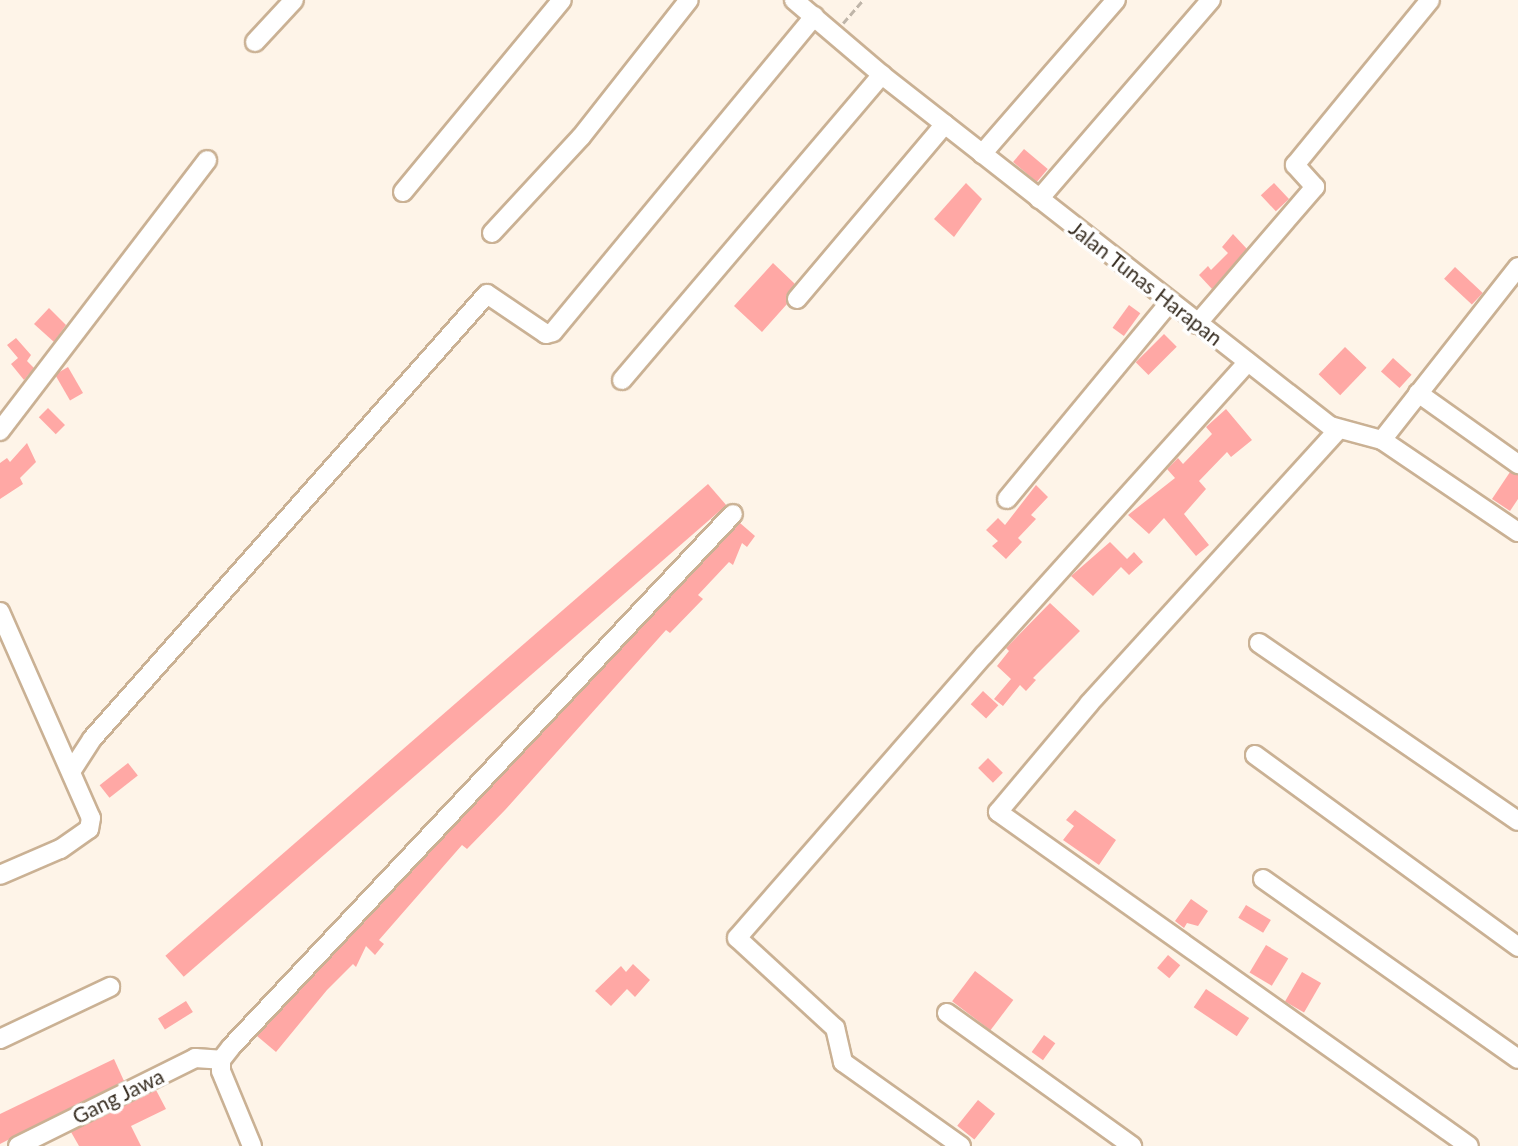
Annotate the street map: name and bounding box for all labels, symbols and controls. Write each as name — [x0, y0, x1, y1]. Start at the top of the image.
street label: Jalan Tunas Harapan — [1064, 215, 1228, 351]
street label: Gang Jawa — [68, 1063, 168, 1129]

